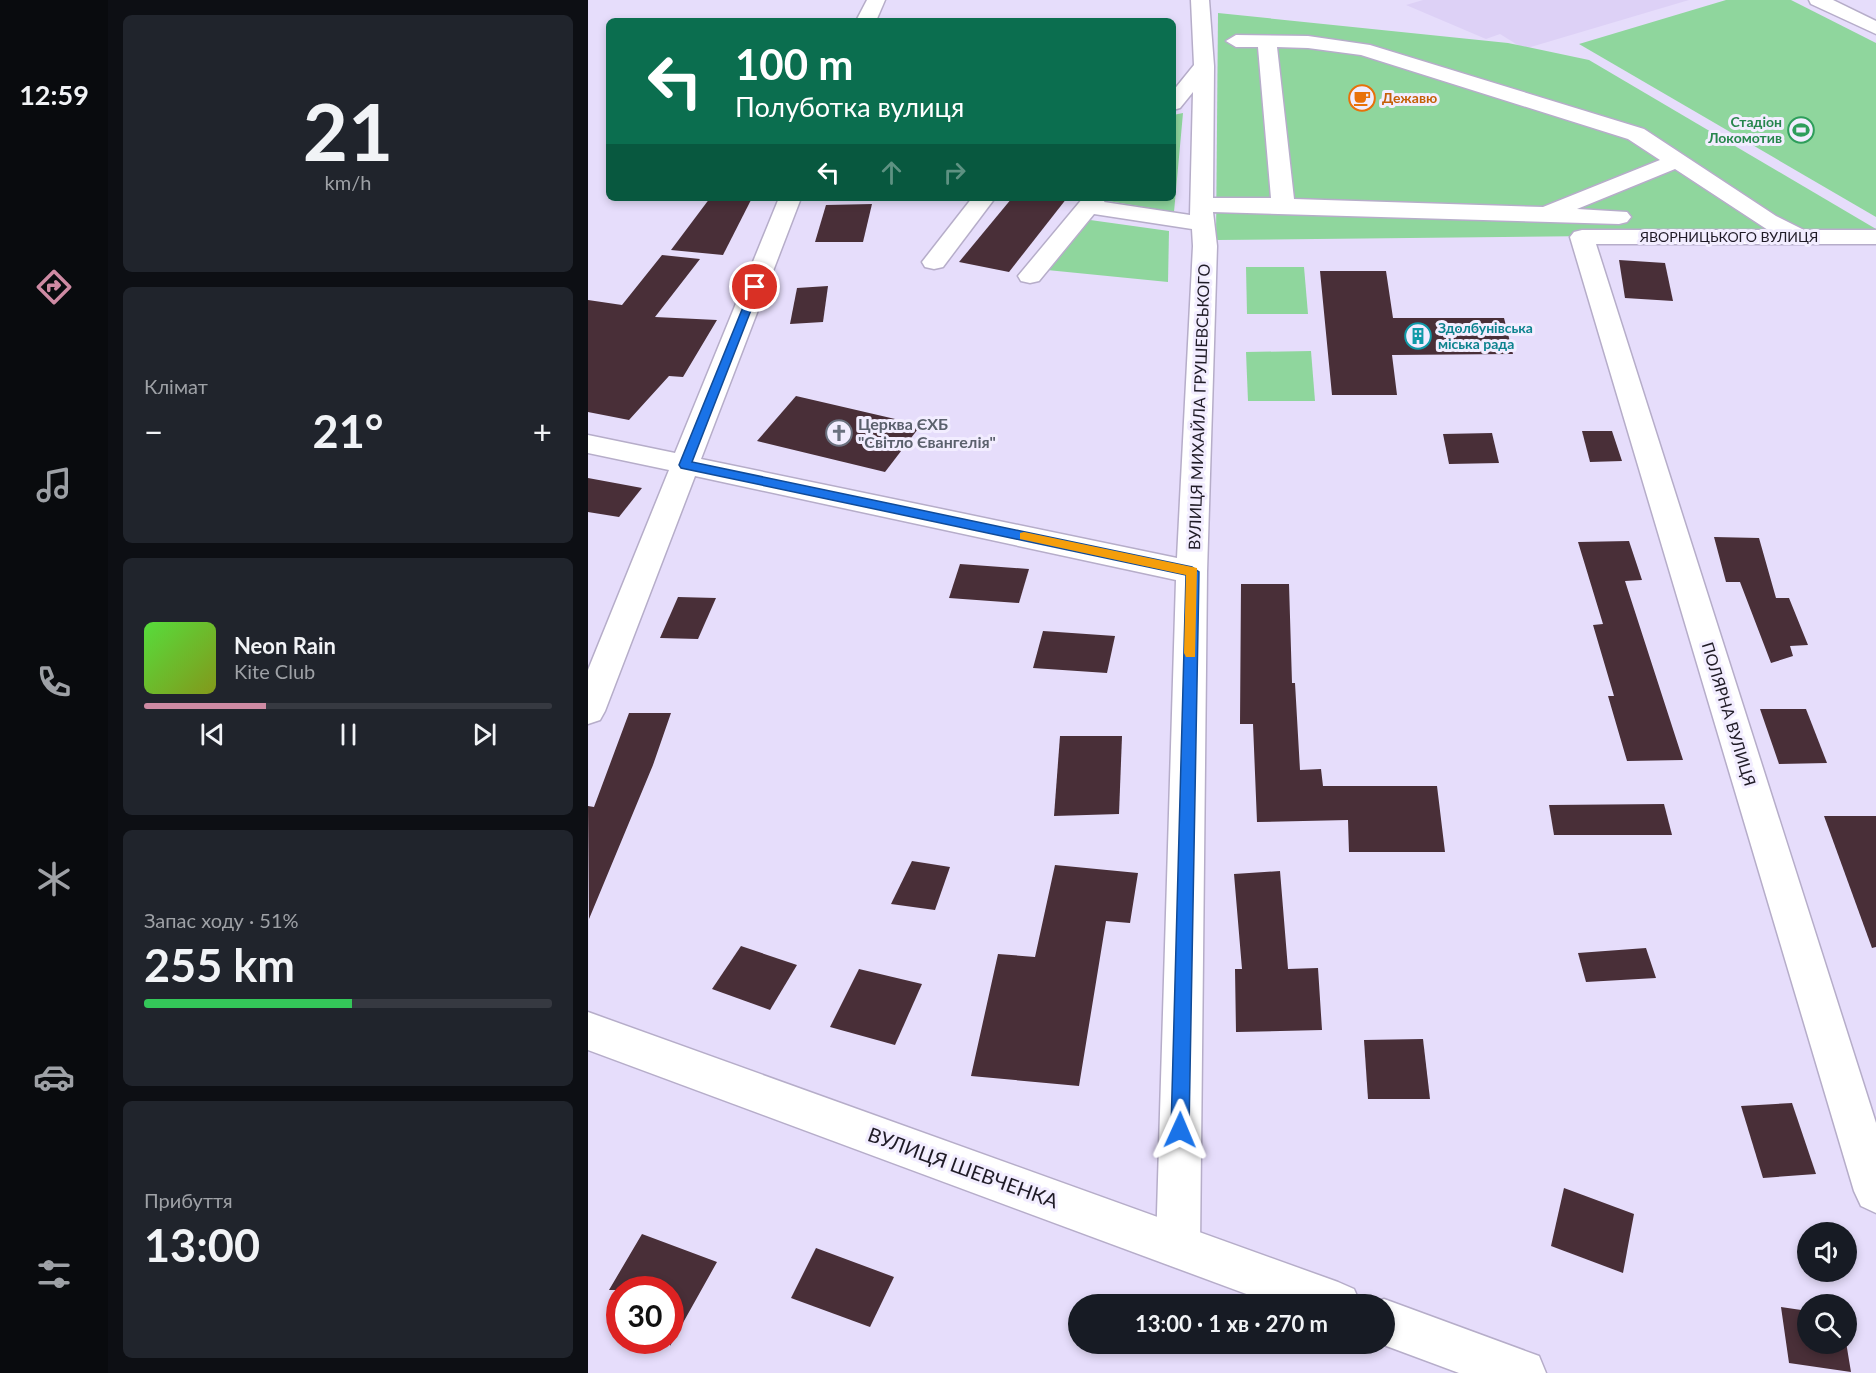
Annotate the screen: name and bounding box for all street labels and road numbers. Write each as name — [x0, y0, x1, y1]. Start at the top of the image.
street label: ЯВОРНИЦЬКОГО ВУЛИЦЯ — [1639, 228, 1818, 245]
street label: ВУЛИЦЯ МИХАЙЛА ГРУШЕВСЬКОГО — [1184, 263, 1213, 550]
street label: ПОЛЯРНА ВУЛИЦЯ — [1699, 640, 1760, 788]
street label: ВУЛИЦЯ ШЕВЧЕНКА — [865, 1121, 1062, 1213]

